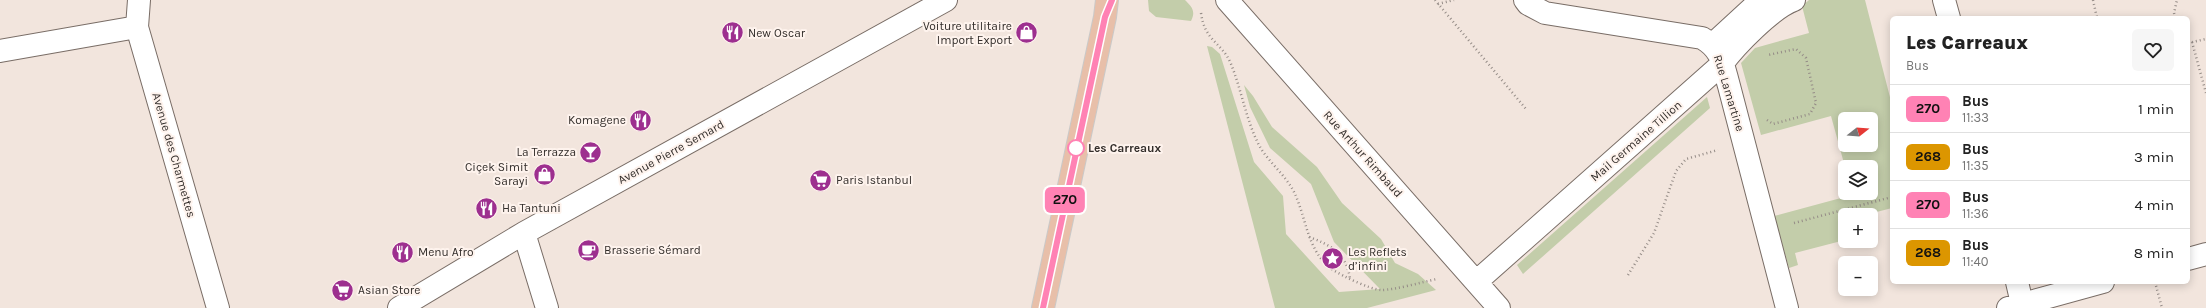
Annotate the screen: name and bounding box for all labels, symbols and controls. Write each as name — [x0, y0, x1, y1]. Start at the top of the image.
place label: Voiture utilitaire Import Export — [923, 19, 1012, 47]
restaurant icon: New Oscar — [719, 20, 745, 46]
shop icon: Voiture utilitaire Import Export — [1014, 20, 1040, 46]
place label: New Oscar — [748, 26, 806, 40]
button: heart — [2132, 29, 2174, 71]
text: Les Carreaux — [1906, 32, 2028, 54]
street label: Rue Lamartine — [1711, 53, 1747, 133]
text: Bus — [1906, 58, 1929, 73]
street label: Avenue des Charmettes — [149, 91, 199, 219]
text: Bus — [1962, 92, 1989, 110]
street label: Mail Germaine Tillion — [1588, 98, 1684, 184]
text: 270 — [1916, 100, 1940, 117]
text: 1 min — [2138, 100, 2174, 118]
restaurant icon: Komagene — [628, 107, 654, 133]
street label: Rue Arthur Rimbaud — [1321, 108, 1405, 200]
text: 11:33 — [1962, 110, 1989, 125]
north arrow — [1838, 112, 1878, 152]
map controls — [1838, 112, 1878, 296]
place label: Komagene — [568, 113, 626, 127]
street label: Avenue Pierre Semard — [616, 117, 726, 187]
bar icon: La Terrazza — [578, 139, 604, 165]
marker: Les Carreaux — [1067, 139, 1085, 157]
text: Bus — [1962, 140, 1989, 158]
place label: Les Carreaux — [1088, 141, 1162, 155]
place label: La Terrazza — [516, 145, 576, 159]
text: 268 — [1915, 148, 1941, 165]
text: 3 min — [2134, 148, 2174, 166]
text: 11:35 — [1962, 158, 1989, 173]
place label: Ciçek Simit Sarayi — [465, 160, 528, 188]
button: layers — [1838, 160, 1878, 200]
shop icon: Ciçek Simit Sarayi — [531, 161, 557, 187]
supermarket icon: Paris Istanbul — [808, 167, 834, 193]
place label: Paris Istanbul — [836, 173, 912, 187]
line badge: 270 — [1042, 187, 1088, 213]
text: Bus — [1962, 188, 1989, 206]
text: 270 — [1053, 191, 1077, 208]
restaurant icon: Ha Tantuni — [474, 195, 500, 221]
text: 270 — [1916, 196, 1940, 213]
text: 4 min — [2135, 196, 2174, 214]
place label: Ha Tantuni — [502, 201, 561, 215]
text: 11:36 — [1962, 206, 1989, 221]
button: + — [1838, 208, 1878, 248]
text: Bus — [1962, 236, 1989, 254]
cafe icon: Brasserie Sémard — [576, 237, 602, 263]
restaurant icon: Menu Afro — [389, 239, 415, 265]
place label: Brasserie Sémard — [604, 243, 701, 257]
text: 268 — [1915, 244, 1941, 261]
text: 8 min — [2134, 244, 2174, 262]
place label: Menu Afro — [418, 245, 473, 259]
place label: Les Reflets d’infini — [1348, 245, 1407, 273]
place icon: Les Reflets d’infini — [1319, 246, 1345, 272]
text: 11:40 — [1962, 254, 1989, 269]
button: − — [1838, 256, 1878, 296]
supermarket icon: Asian Store — [330, 277, 356, 303]
place label: Asian Store — [358, 283, 420, 297]

